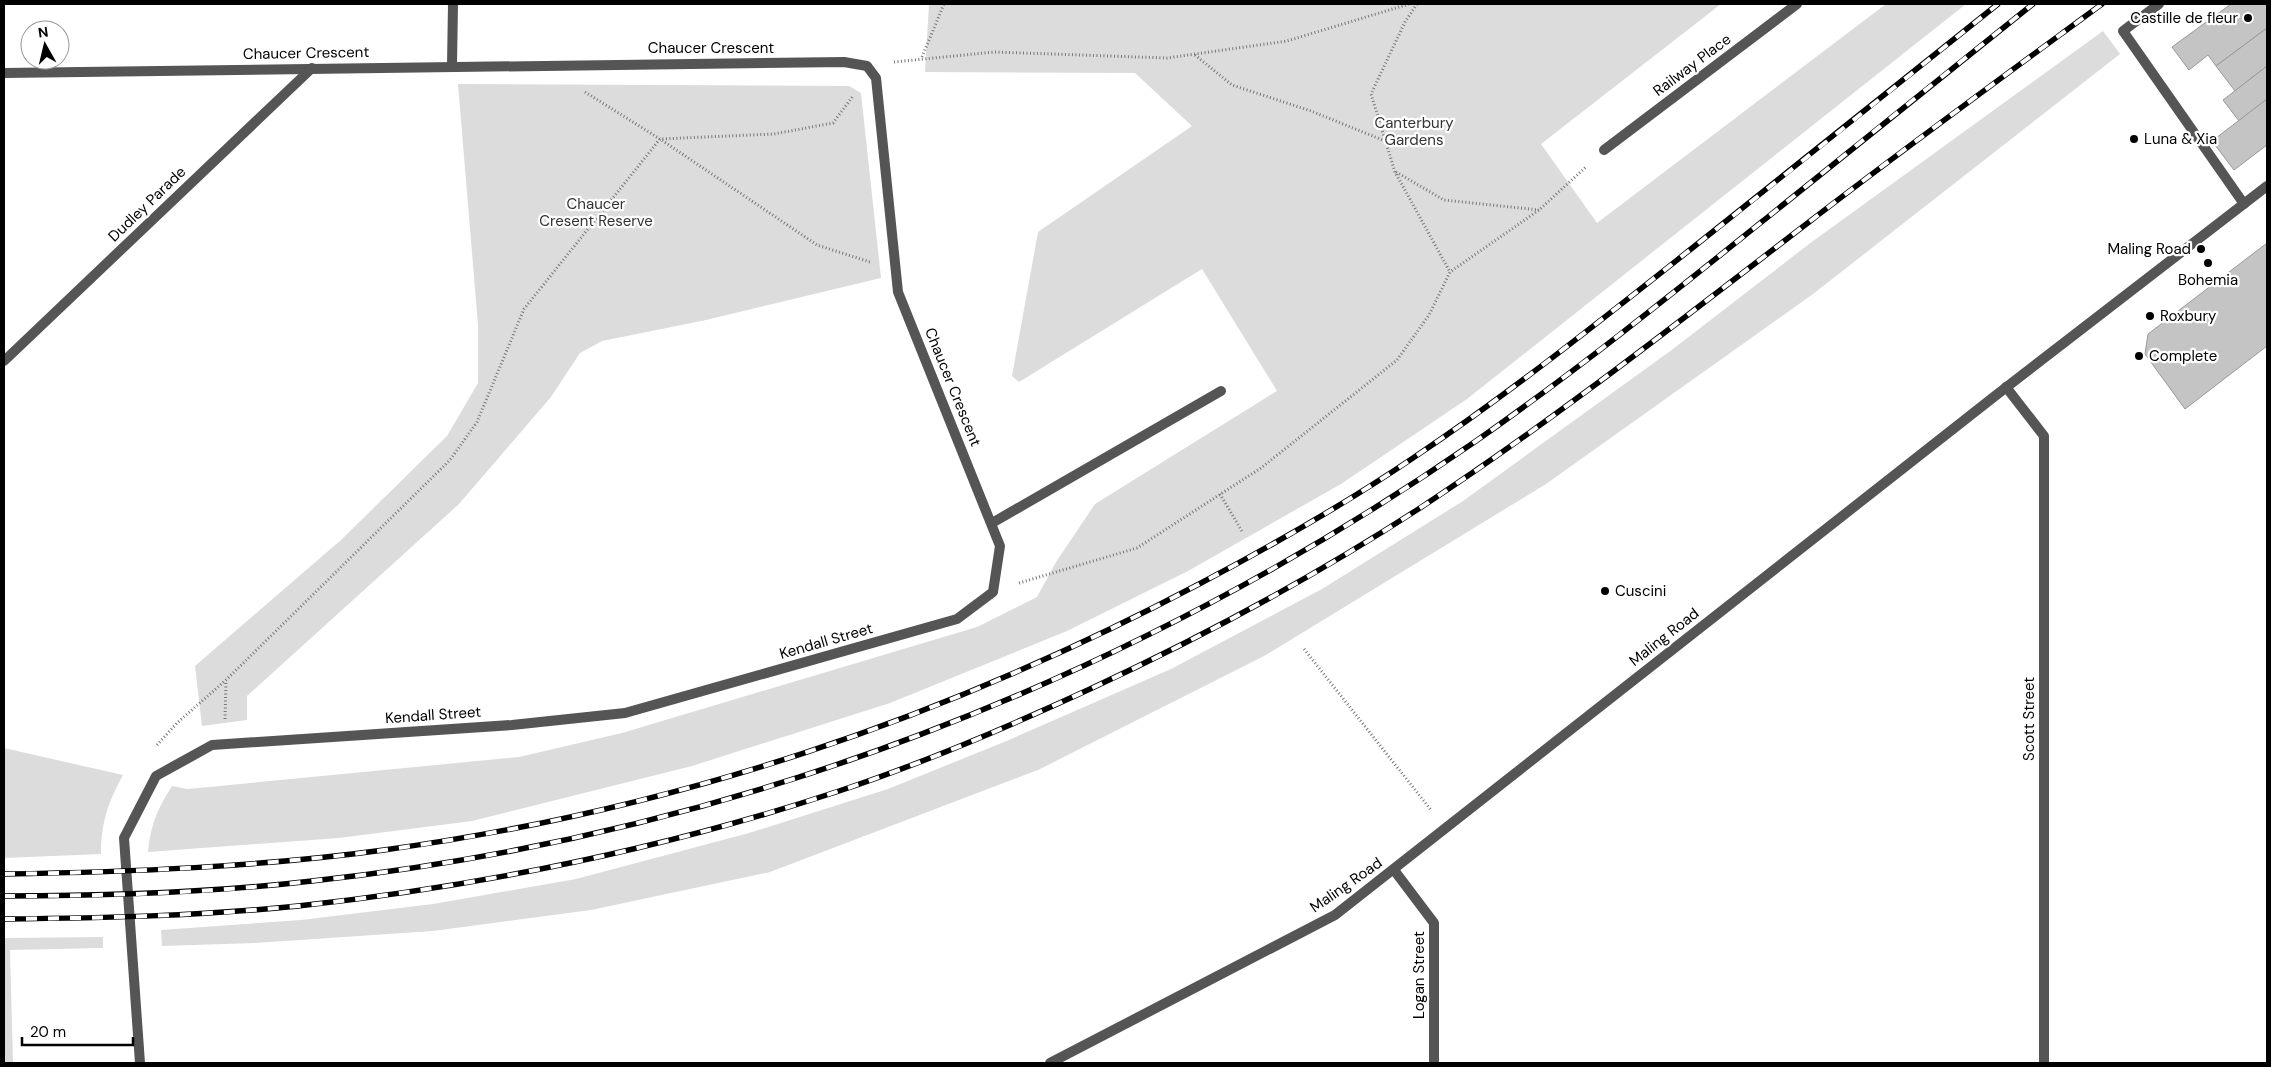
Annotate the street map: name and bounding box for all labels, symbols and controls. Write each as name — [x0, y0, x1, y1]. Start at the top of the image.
place label: Castille de fleur — [2130, 8, 2238, 28]
marker: Castille de fleur — [2242, 12, 2254, 24]
north arrow — [20, 20, 70, 70]
text: N — [37, 23, 50, 42]
street label: Railway Place — [1649, 29, 1735, 101]
street label: Chaucer Crescent — [648, 38, 774, 58]
street label: Chaucer Crescent — [243, 42, 370, 64]
park label: Canterbury Gardens — [1374, 113, 1454, 150]
place label: Luna & Xia — [2144, 129, 2217, 149]
marker: Luna & Xia — [2128, 133, 2140, 145]
street label: Dudley Parade — [104, 162, 190, 246]
park label: Chaucer Cresent Reserve — [539, 194, 653, 231]
place label: Maling Road — [2107, 239, 2191, 259]
marker: Maling Road — [2195, 243, 2207, 255]
marker: Bohemia — [2202, 257, 2214, 269]
place label: Bohemia — [2178, 270, 2238, 290]
place label: Roxbury — [2160, 306, 2217, 326]
marker: Roxbury — [2144, 310, 2156, 322]
street label: Chaucer Crescent — [920, 325, 986, 449]
place label: Complete — [2149, 346, 2217, 366]
marker: Complete — [2133, 350, 2145, 362]
place label: Cuscini — [1615, 581, 1666, 601]
marker: Cuscini — [1599, 585, 1611, 597]
street label: Maling Road — [1625, 603, 1703, 671]
street label: Kendall Street — [777, 618, 875, 664]
street label: Scott Street — [2019, 677, 2039, 761]
street label: Kendall Street — [384, 702, 482, 728]
street label: Maling Road — [1306, 853, 1386, 917]
street label: Logan Street — [1409, 931, 1429, 1019]
scale bar — [22, 1014, 134, 1046]
text: 20 m — [30, 1022, 66, 1042]

